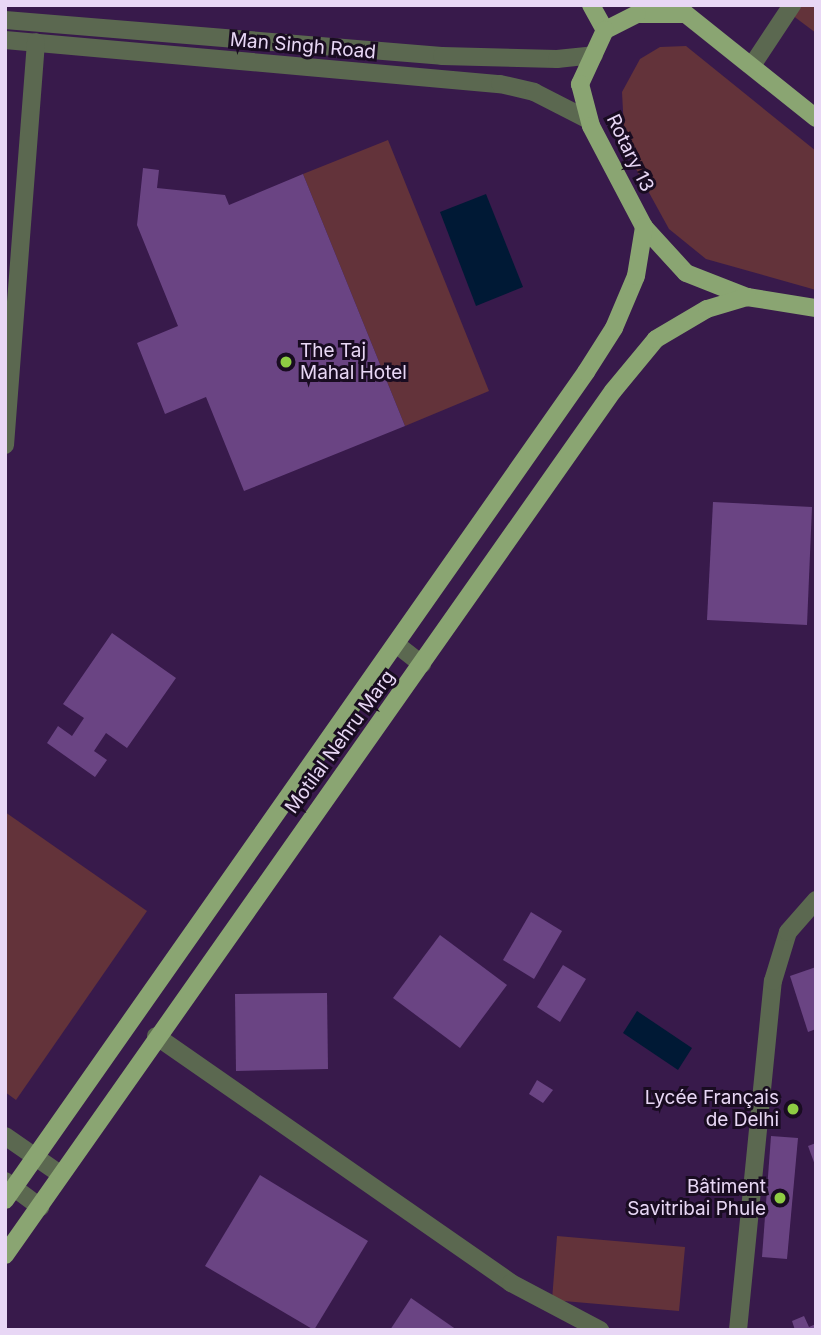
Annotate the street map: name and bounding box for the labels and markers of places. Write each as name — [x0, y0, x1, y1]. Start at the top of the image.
place label: The Taj Mahal Hotel — [300, 340, 407, 384]
marker: The Taj Mahal Hotel — [278, 354, 294, 370]
place label: Lycée Français de Delhi — [645, 1087, 779, 1131]
marker: Lycée Français de Delhi — [785, 1101, 801, 1117]
place label: Bâtiment Savitribai Phule — [627, 1176, 766, 1220]
marker: Bâtiment Savitribai Phule — [772, 1190, 788, 1206]

